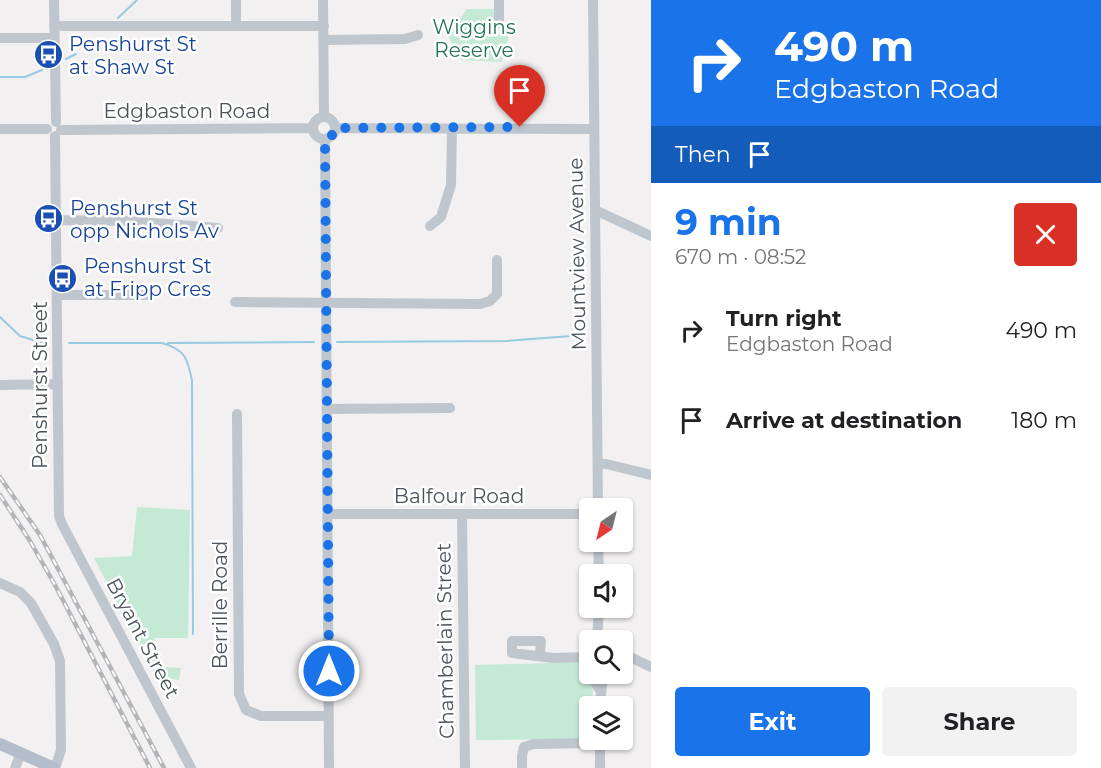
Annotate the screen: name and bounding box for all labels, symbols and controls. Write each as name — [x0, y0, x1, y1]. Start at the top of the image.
park label: Wiggins Reserve — [432, 15, 516, 62]
text: 490 m — [774, 20, 914, 72]
icon: right — [675, 24, 753, 102]
place label: Penshurst St at Shaw St — [69, 32, 197, 79]
bus stop icon: Penshurst St at Shaw St — [32, 39, 64, 71]
pin — [494, 65, 545, 127]
text: Edgbaston Road — [774, 72, 999, 105]
icon: arrive — [503, 74, 536, 107]
street label: Edgbaston Road — [104, 99, 270, 123]
icon: arrive — [743, 138, 776, 171]
text: Then — [675, 141, 731, 168]
street label: Mountview Avenue — [563, 157, 591, 351]
place label: Penshurst St opp Nichols Av — [70, 196, 219, 243]
text: 9 min — [675, 200, 782, 244]
bus stop icon: Penshurst St opp Nichols Av — [33, 203, 65, 235]
button: close — [1014, 203, 1077, 266]
text: 670 m · 08:52 — [675, 245, 806, 269]
place label: Penshurst St at Fripp Cres — [84, 254, 212, 301]
bus stop icon: Penshurst St at Fripp Cres — [47, 262, 79, 294]
street label: Penshurst Street — [28, 301, 52, 469]
text: Turn right — [726, 305, 841, 332]
icon: right — [675, 314, 708, 347]
text: 490 m — [1006, 317, 1077, 344]
text: Edgbaston Road — [726, 332, 893, 356]
icon: arrive — [675, 404, 708, 437]
text: Arrive at destination — [726, 407, 962, 434]
text: 180 m — [1011, 407, 1077, 434]
street label: Balfour Road — [394, 484, 524, 508]
north arrow — [579, 498, 633, 552]
map controls — [579, 498, 633, 750]
street label: Berrille Road — [208, 541, 232, 669]
street label: Chamberlain Street — [431, 543, 459, 739]
button: sound — [579, 564, 633, 618]
street label: Bryant Street — [101, 574, 185, 702]
button: search — [579, 630, 633, 684]
position arrow — [297, 639, 361, 703]
button: Exit — [675, 687, 870, 756]
button: Share — [882, 687, 1077, 756]
button: layers — [579, 696, 633, 750]

